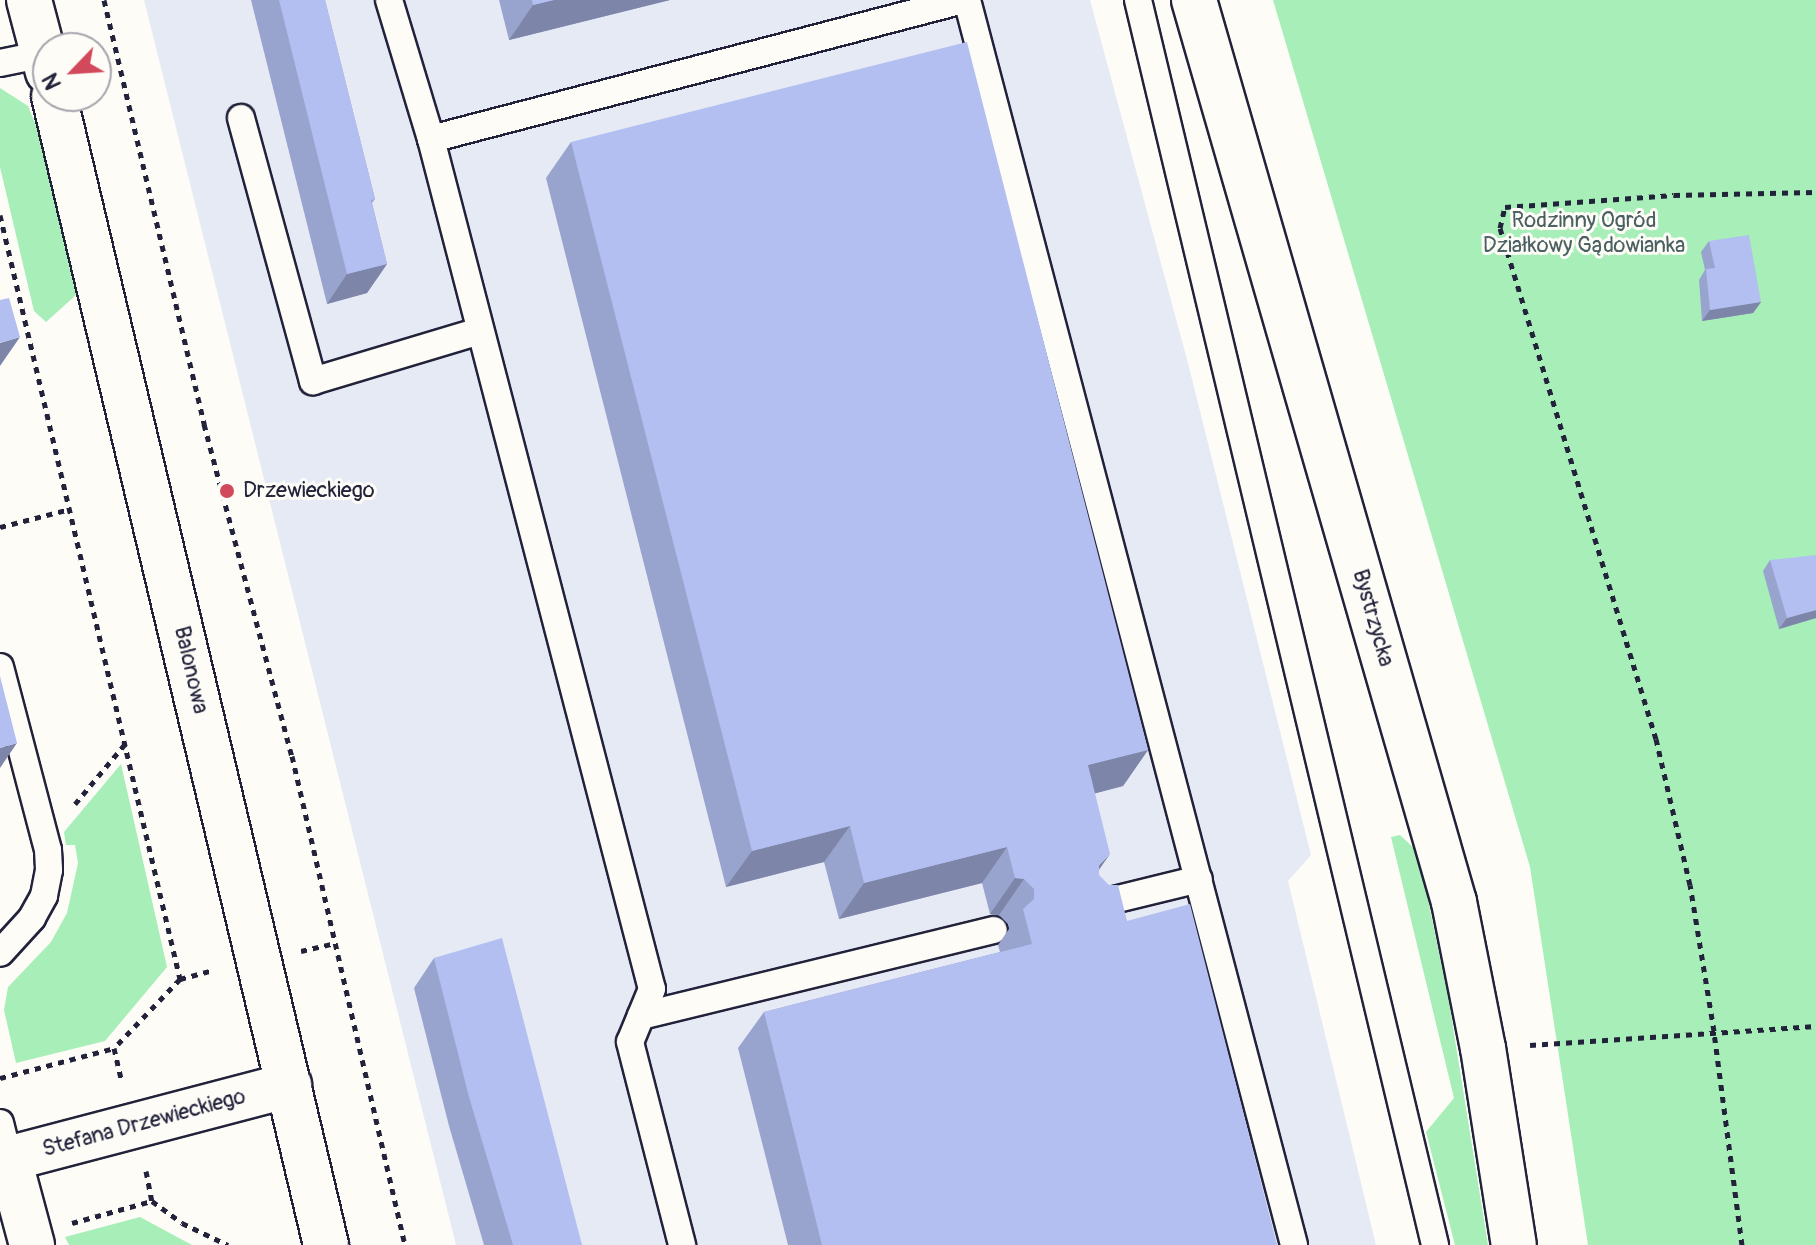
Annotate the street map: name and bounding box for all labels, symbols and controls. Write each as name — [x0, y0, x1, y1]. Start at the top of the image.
north arrow — [32, 32, 112, 112]
text: N — [36, 69, 68, 94]
park label: Rodzinny Ogród Działkowy Gądowianka — [1483, 207, 1685, 258]
place label: Drzewieckiego — [243, 478, 375, 504]
marker: Drzewieckiego — [218, 482, 236, 500]
street label: Bystrzycka — [1347, 566, 1399, 670]
street label: Balonowa — [168, 624, 214, 716]
street label: Stefana Drzewieckiego — [40, 1083, 248, 1163]

